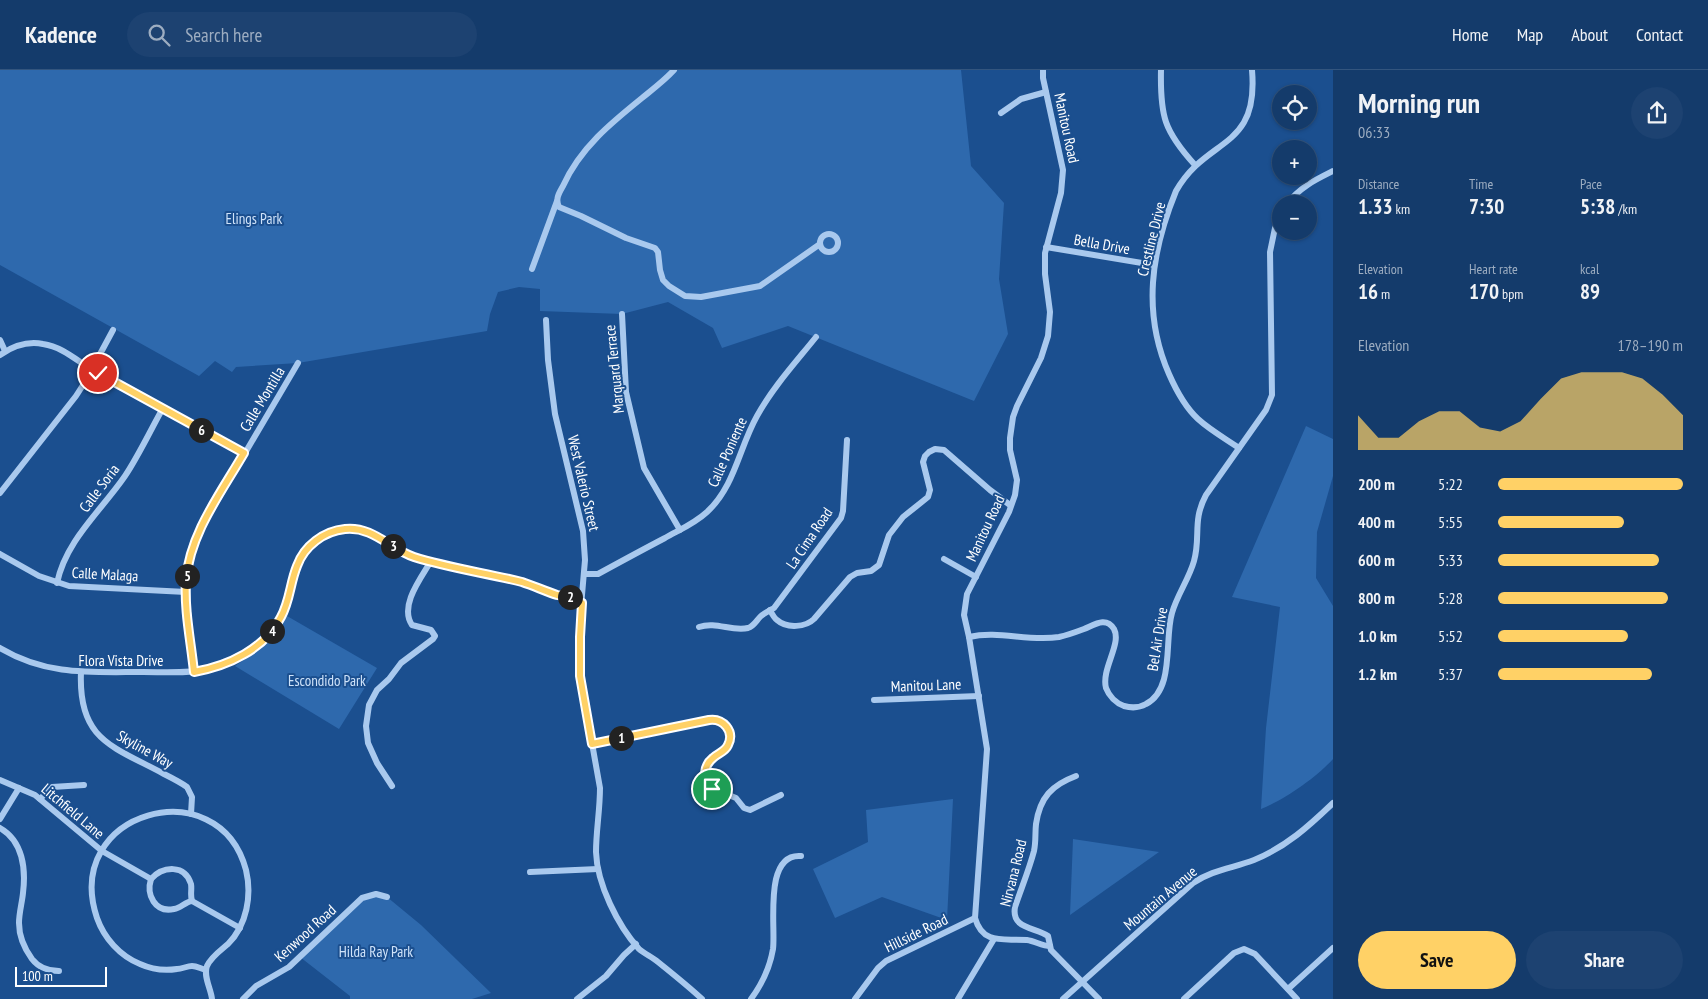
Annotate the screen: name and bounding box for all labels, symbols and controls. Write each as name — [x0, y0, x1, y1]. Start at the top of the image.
search box — [127, 12, 477, 57]
text: Kadence — [25, 19, 97, 50]
icon: search — [145, 21, 173, 49]
text: Search here — [185, 23, 262, 47]
text: Home — [1452, 23, 1489, 46]
text: Map — [1517, 23, 1543, 46]
text: About — [1571, 23, 1608, 46]
text: Contact — [1636, 23, 1683, 46]
text: Morning run — [1358, 84, 1480, 121]
map controls — [1272, 85, 1317, 240]
button: locate — [1272, 85, 1317, 130]
button: share — [1631, 87, 1683, 139]
street label: Manitou Road — [1050, 91, 1084, 165]
text: 06:33 — [1358, 122, 1390, 142]
button: + — [1272, 140, 1317, 185]
text: Distance — [1358, 175, 1399, 193]
text: Time — [1469, 175, 1493, 193]
text: Pace — [1580, 175, 1602, 193]
text: 1.33 — [1358, 193, 1393, 220]
text: 7:30 — [1469, 193, 1504, 220]
text: 5:38 — [1580, 193, 1615, 220]
button: − — [1272, 195, 1317, 240]
street label: Crestline Drive — [1133, 200, 1169, 278]
text: km — [1393, 200, 1410, 218]
text: /km — [1615, 200, 1637, 218]
park label: Elings Park — [226, 209, 283, 228]
street label: Bella Drive — [1072, 230, 1132, 258]
text: Elevation — [1358, 260, 1403, 278]
text: Heart rate — [1469, 260, 1518, 278]
text: kcal — [1580, 260, 1599, 278]
text: 16 — [1358, 278, 1378, 305]
text: 170 — [1469, 278, 1499, 305]
text: 89 — [1580, 278, 1600, 305]
text: m — [1378, 285, 1390, 303]
text: bpm — [1499, 285, 1523, 303]
street label: Marquard Terrace — [600, 324, 628, 414]
text: Elevation — [1358, 335, 1409, 355]
text: 178–190 m — [1618, 335, 1683, 355]
pin — [77, 352, 119, 394]
icon: check — [84, 359, 112, 387]
street label: Calle Montilla — [235, 363, 289, 435]
street label: Calle Poniente — [703, 414, 751, 490]
pin: 6 — [188, 418, 214, 442]
text: 6 — [198, 421, 205, 439]
street label: West Valerio Street — [564, 433, 604, 533]
street label: Calle Soria — [75, 460, 123, 516]
text: 200 m — [1358, 474, 1395, 494]
text: 5:22 — [1438, 474, 1463, 494]
street label: Manitou Road — [961, 492, 1009, 564]
street label: La Cima Road — [782, 504, 836, 572]
text: 400 m — [1358, 512, 1395, 532]
text: 5:55 — [1438, 512, 1463, 532]
pin: 3 — [380, 534, 406, 558]
text: 3 — [390, 537, 397, 555]
text: 600 m — [1358, 550, 1395, 570]
text: 5:33 — [1438, 550, 1463, 570]
street label: Calle Malaga — [71, 563, 139, 585]
pin: 5 — [174, 564, 200, 588]
text: 5 — [184, 567, 191, 585]
pin: 2 — [558, 584, 582, 610]
text: 2 — [567, 588, 574, 606]
text: 800 m — [1358, 588, 1395, 608]
text: 5:28 — [1438, 588, 1463, 608]
street label: Bel Air Drive — [1143, 606, 1171, 672]
pin: 4 — [260, 618, 284, 644]
text: 4 — [269, 622, 276, 640]
text: 1.0 km — [1358, 626, 1397, 646]
text: 5:52 — [1438, 626, 1463, 646]
street label: Flora Vista Drive — [79, 651, 163, 670]
text: 1.2 km — [1358, 664, 1397, 684]
text: 5:37 — [1438, 664, 1463, 684]
park label: Escondido Park — [288, 671, 366, 690]
street label: Manitou Lane — [891, 674, 961, 696]
street label: Skyline Way — [113, 726, 177, 772]
pin: 1 — [608, 726, 634, 750]
text: 1 — [618, 729, 625, 747]
pin — [691, 768, 733, 810]
icon: arrive — [698, 775, 726, 803]
street label: Litchfield Lane — [38, 779, 108, 843]
street label: Nirvana Road — [995, 837, 1031, 909]
street label: Mountain Avenue — [1119, 862, 1201, 934]
street label: Kenwood Road — [270, 900, 340, 966]
street label: Hillside Road — [881, 910, 951, 956]
button: Save — [1358, 931, 1516, 989]
button: Share — [1526, 931, 1683, 989]
park label: Hilda Ray Park — [339, 942, 413, 961]
scale bar — [15, 964, 108, 987]
text: 100 m — [22, 967, 53, 985]

